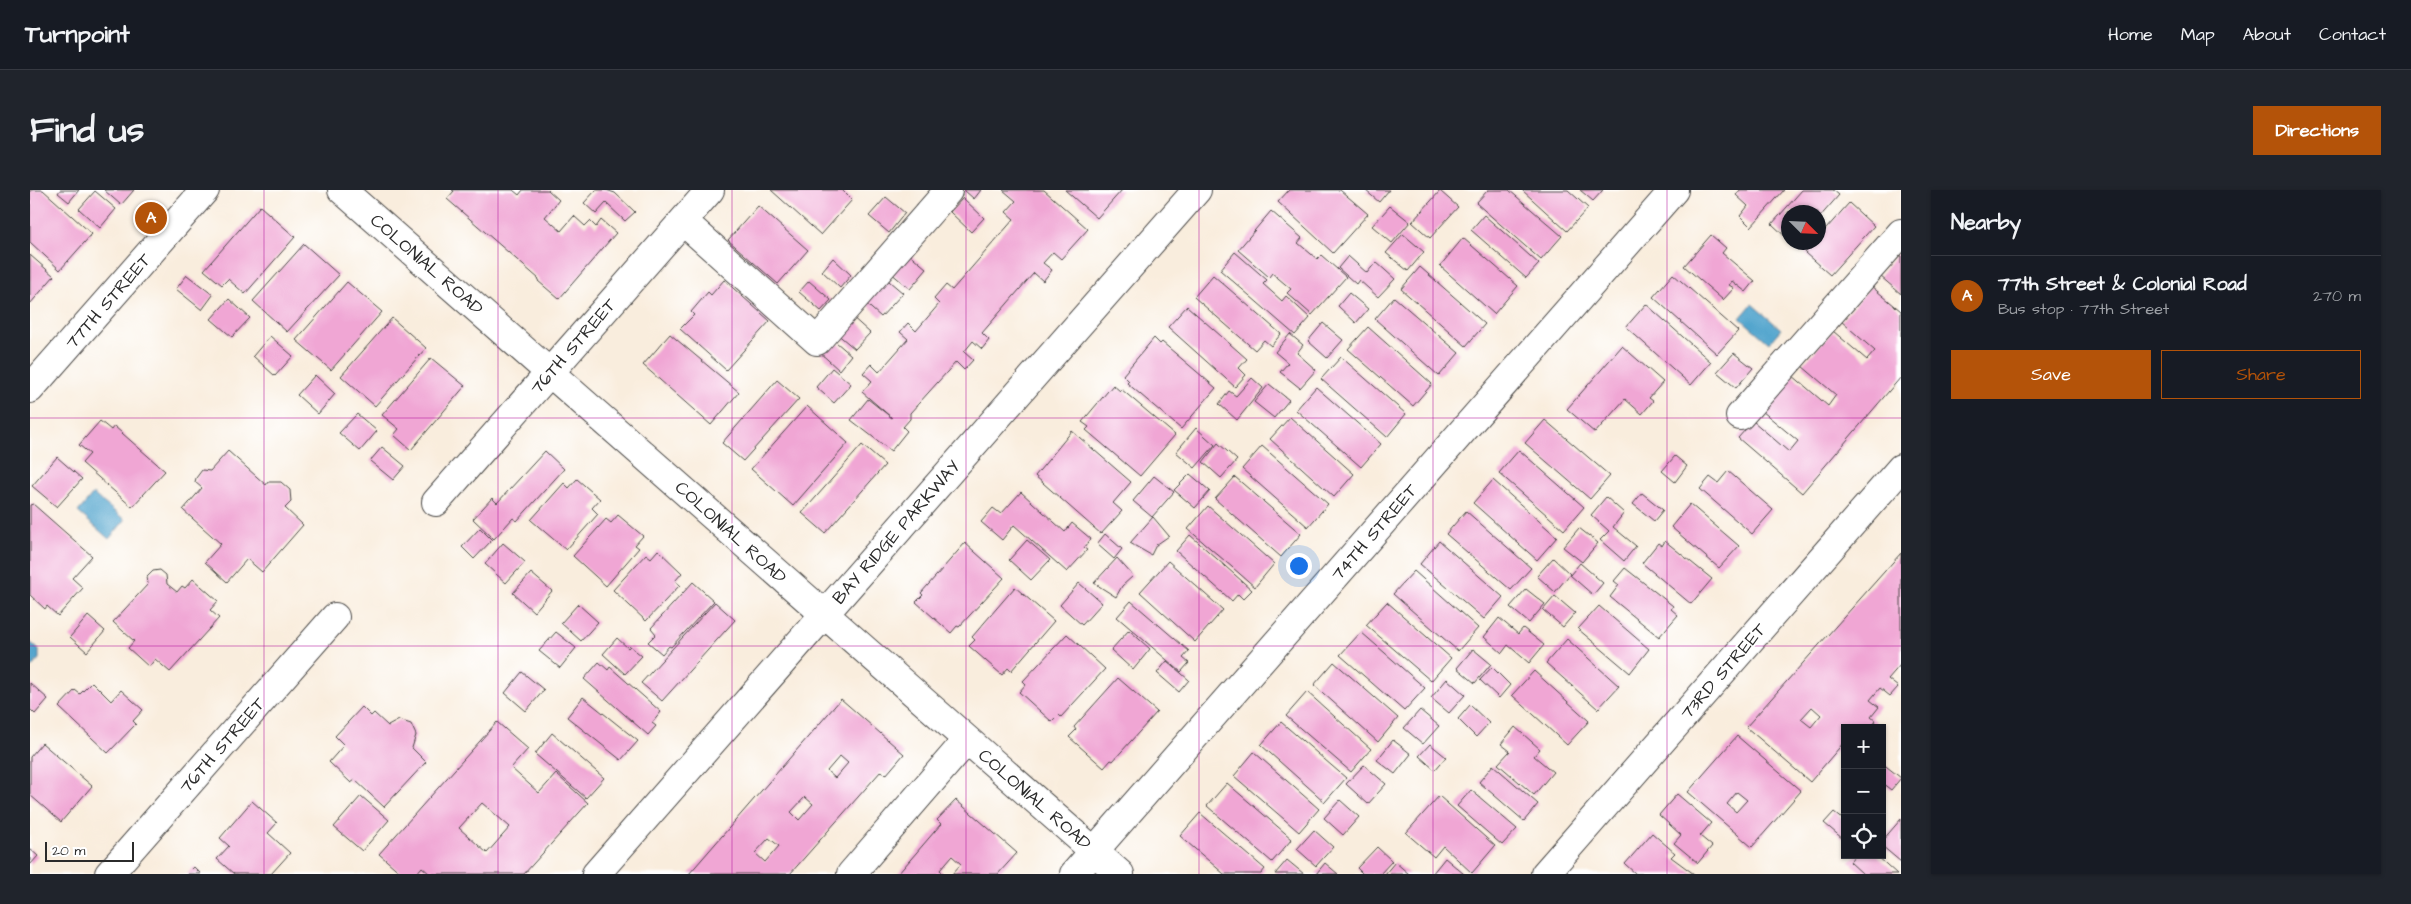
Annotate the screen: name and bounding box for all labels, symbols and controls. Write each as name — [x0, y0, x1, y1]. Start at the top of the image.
text: Turnpoint — [25, 18, 130, 52]
text: Home — [2108, 22, 2153, 47]
text: Map — [2181, 22, 2215, 47]
text: About — [2243, 22, 2291, 47]
text: Contact — [2319, 22, 2386, 47]
text: Find us — [30, 106, 144, 155]
button: Directions — [2253, 106, 2381, 155]
pin: A — [135, 199, 167, 237]
north arrow — [1781, 205, 1826, 250]
street label: COLONIAL ROAD — [365, 208, 489, 321]
text: Nearby — [1951, 208, 2021, 237]
street label: 77TH STREET — [60, 247, 158, 355]
text: 77th Street & Colonial Road — [1998, 271, 2247, 298]
text: A — [1962, 285, 1972, 307]
text: 270 m — [2313, 285, 2361, 307]
street label: 76TH STREET — [525, 292, 623, 400]
text: Bus stop · 77th Street — [1998, 298, 2169, 320]
button: Save — [1951, 350, 2151, 399]
button: Share — [2161, 350, 2361, 399]
street label: BAY RIDGE PARKWAY — [827, 455, 966, 610]
street label: COLONIAL ROAD — [669, 475, 792, 590]
street label: 74TH STREET — [1325, 478, 1424, 586]
your location — [1286, 553, 1312, 579]
street label: 73RD STREET — [1675, 617, 1773, 725]
street label: 76TH STREET — [174, 691, 272, 799]
map controls — [1841, 724, 1886, 859]
button: + — [1841, 724, 1886, 769]
street label: COLONIAL ROAD — [973, 743, 1097, 856]
button: − — [1841, 769, 1886, 814]
button: locate — [1841, 814, 1886, 859]
scale bar — [45, 839, 134, 862]
text: 20 m — [52, 841, 85, 861]

